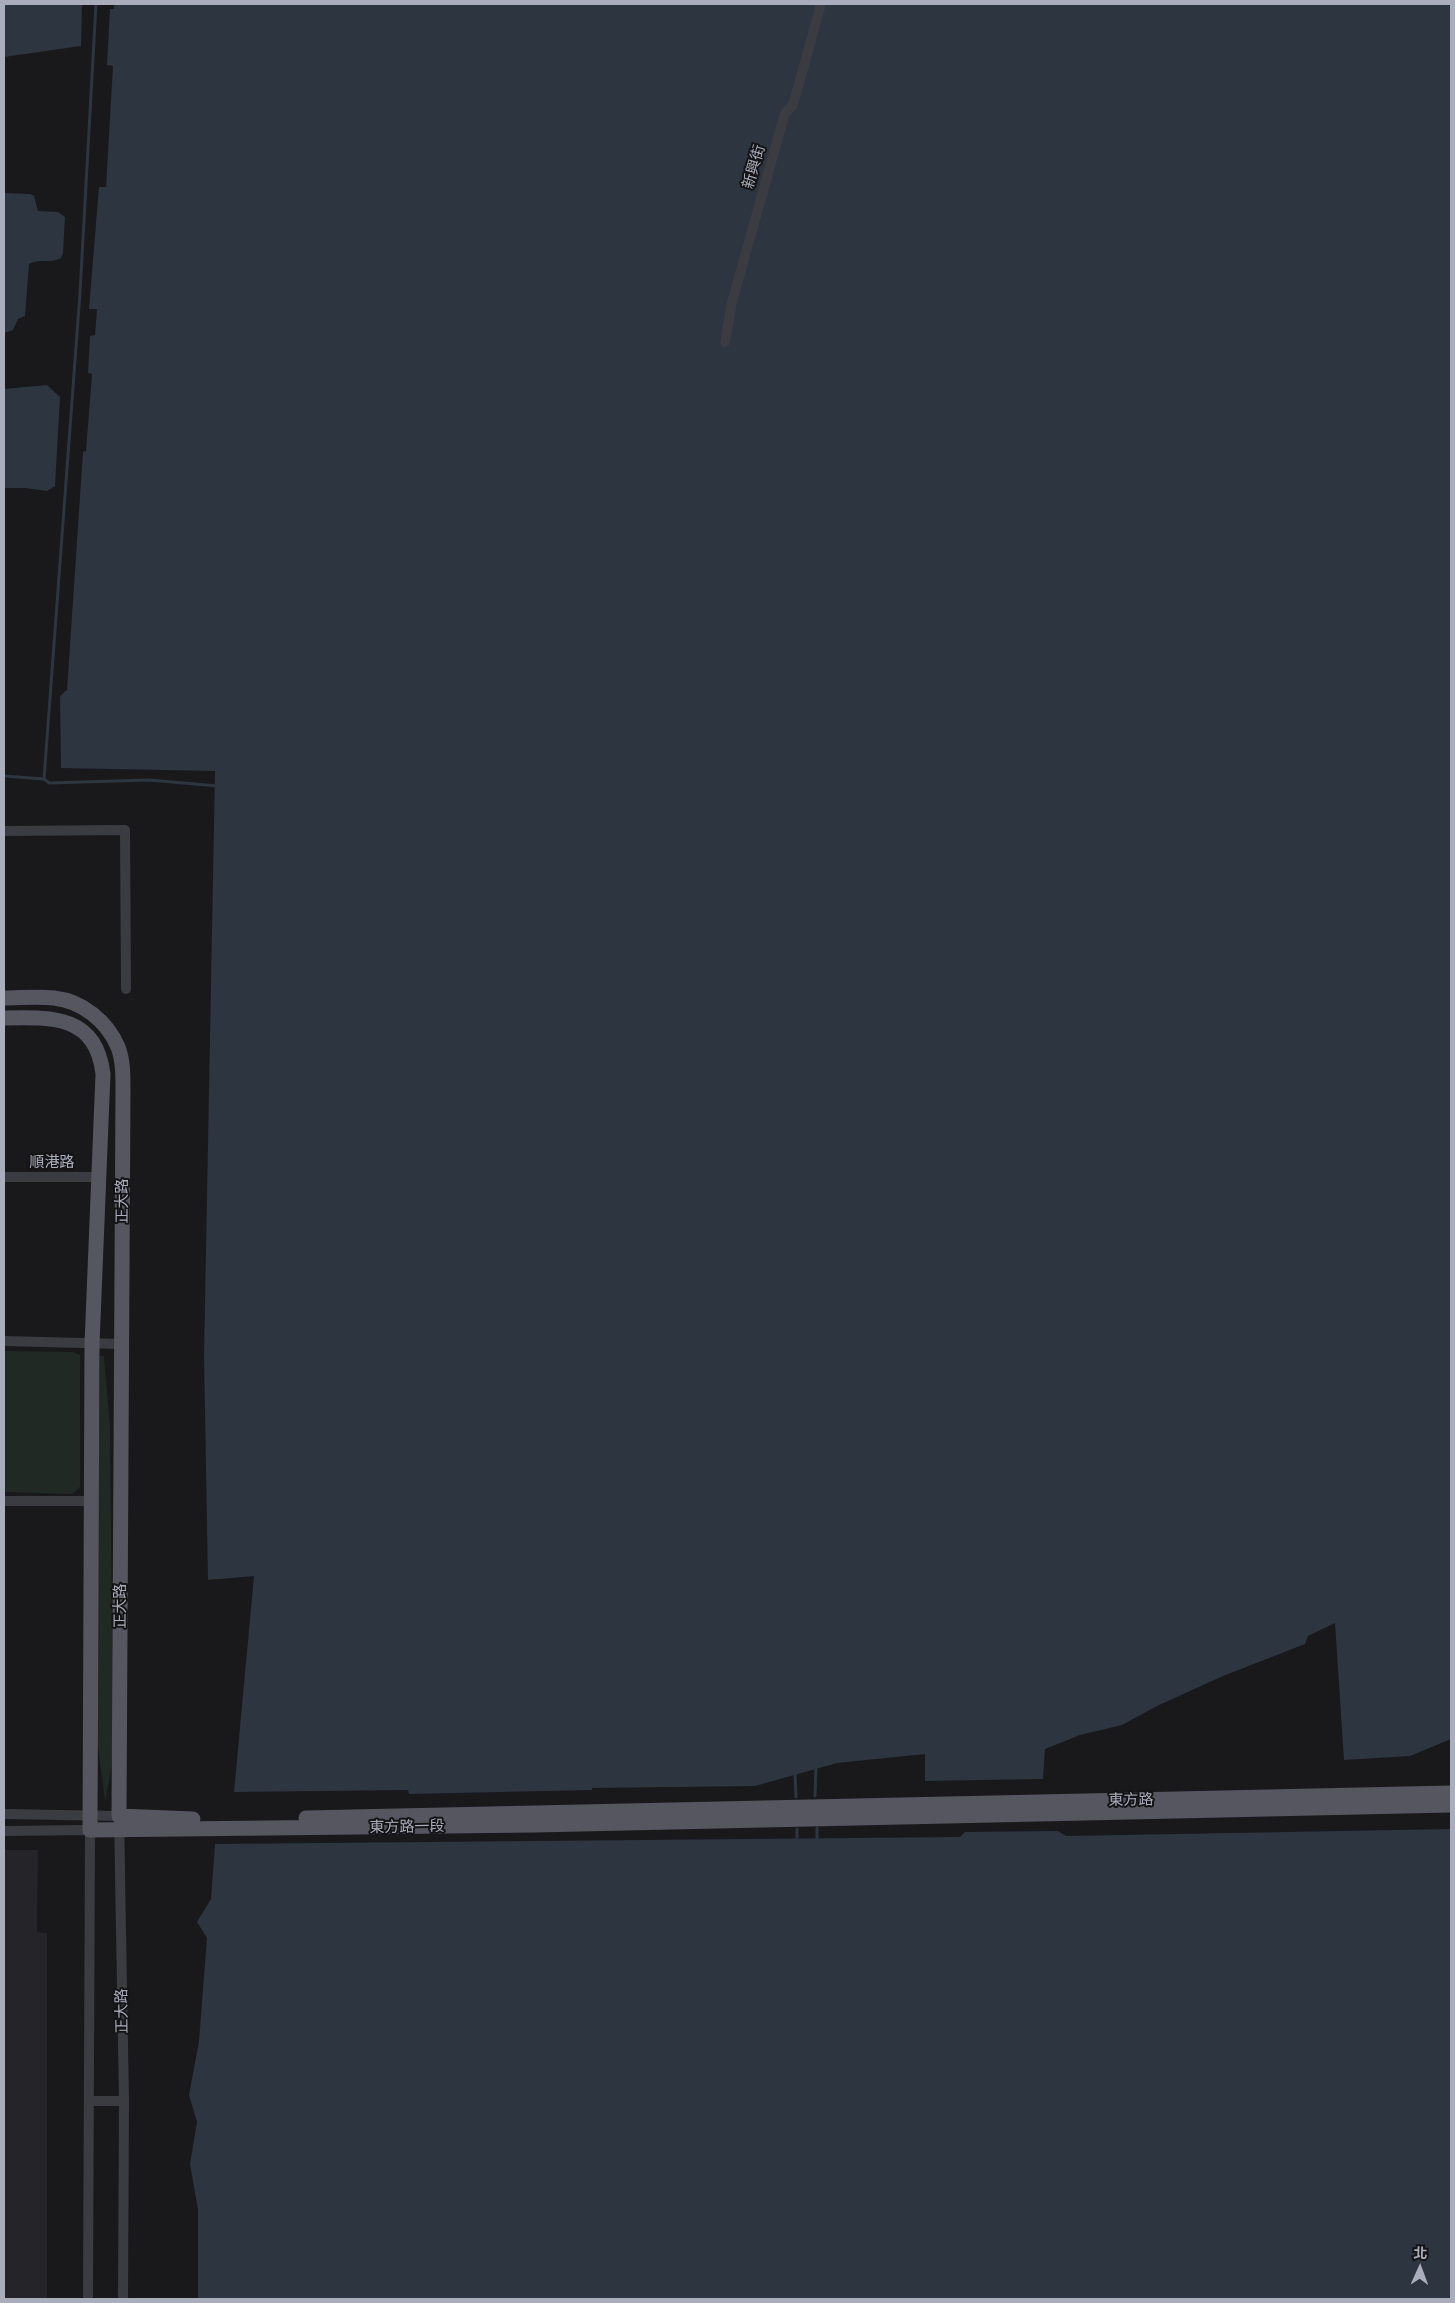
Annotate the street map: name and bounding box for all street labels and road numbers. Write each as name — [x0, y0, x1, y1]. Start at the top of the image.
street label: 新興街 — [739, 143, 769, 191]
street label: 順港路 — [30, 1153, 74, 1171]
street label: 正大路 — [113, 1179, 131, 1223]
street label: 正大路 — [111, 1584, 129, 1628]
street label: 東方路 — [1108, 1791, 1154, 1809]
street label: 東方路一段 — [369, 1817, 445, 1837]
street label: 正大路 — [113, 1988, 131, 2034]

